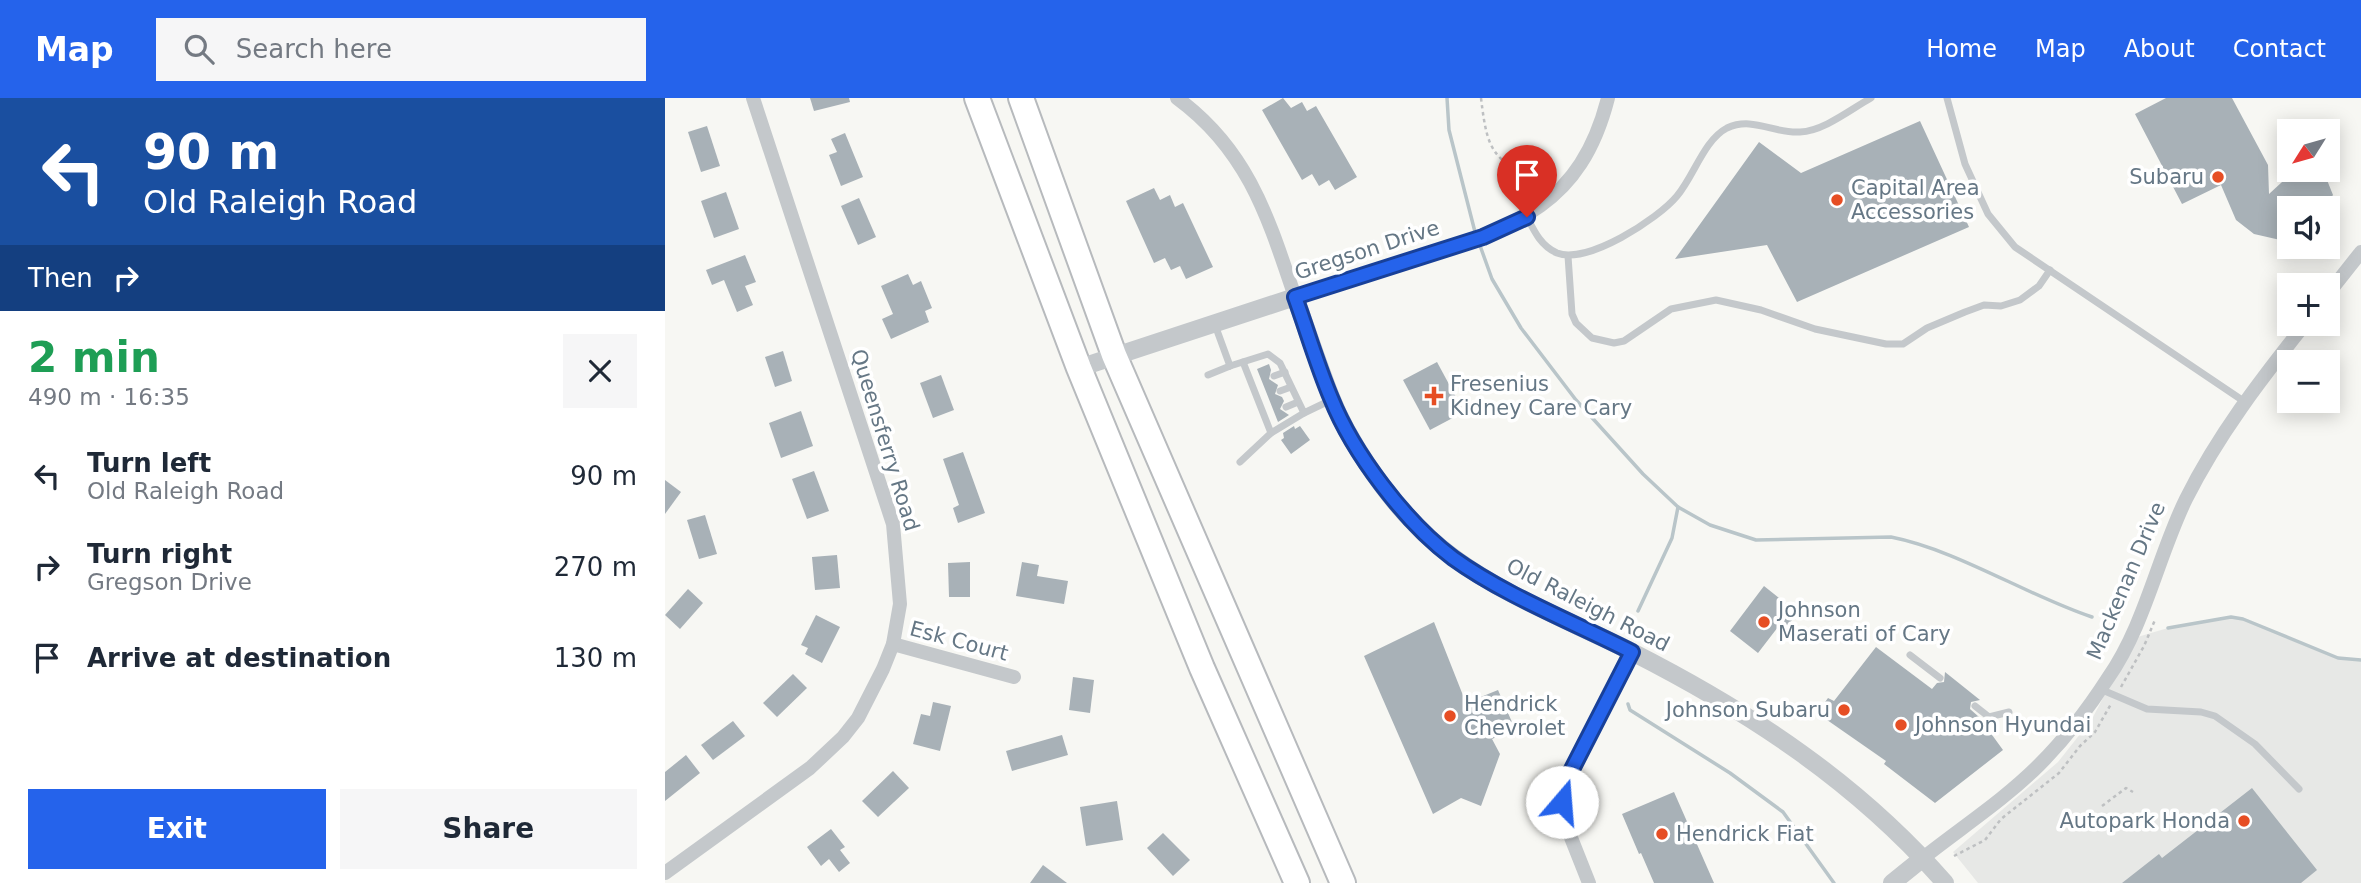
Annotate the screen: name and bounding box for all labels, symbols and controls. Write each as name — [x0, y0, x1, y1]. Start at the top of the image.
search box — [156, 18, 646, 81]
text: Map — [35, 30, 114, 69]
icon: search — [180, 30, 218, 68]
text: Search here — [236, 34, 392, 64]
text: Home — [1926, 35, 1997, 63]
text: Map — [2035, 35, 2086, 63]
text: About — [2124, 35, 2195, 63]
text: Contact — [2233, 35, 2326, 63]
north arrow — [2277, 119, 2340, 182]
map controls — [2277, 119, 2340, 413]
text: 90 m — [143, 124, 279, 181]
icon: left — [28, 126, 119, 217]
pin — [1497, 145, 1557, 217]
icon: arrive — [1508, 156, 1546, 194]
place label: Subaru — [2129, 165, 2204, 189]
marker: Subaru — [2210, 169, 2226, 185]
place label: Capital Area Accessories — [1851, 176, 1980, 224]
text: Old Raleigh Road — [143, 183, 417, 221]
marker: Capital Area Accessories — [1829, 192, 1845, 208]
button: sound — [2277, 196, 2340, 259]
street label: Gregson Drive — [1292, 215, 1442, 285]
icon: right — [107, 259, 145, 297]
text: Then — [28, 263, 93, 293]
button: + — [2277, 273, 2340, 336]
text: 2 min — [28, 333, 160, 382]
button: close — [563, 334, 637, 408]
street label: Queensferry Road — [846, 346, 924, 534]
button: − — [2277, 350, 2340, 413]
place label: Fresenius Kidney Care Cary — [1450, 372, 1632, 420]
text: 490 m · 16:35 — [28, 384, 190, 410]
marker: Fresenius Kidney Care Cary — [1424, 386, 1444, 406]
text: Turn left — [87, 448, 211, 478]
icon: left — [28, 457, 66, 495]
text: 90 m — [570, 461, 637, 491]
text: Old Raleigh Road — [87, 478, 284, 504]
street label: Mackenan Drive — [2082, 499, 2170, 663]
text: Turn right — [87, 539, 232, 569]
icon: right — [28, 548, 66, 586]
text: 270 m — [554, 552, 637, 582]
street label: Old Raleigh Road — [1502, 553, 1674, 657]
text: Gregson Drive — [87, 569, 252, 595]
place label: Johnson Maserati of Cary — [1776, 598, 1951, 646]
marker: Johnson Maserati of Cary — [1756, 614, 1772, 630]
street label: Esk Court — [907, 616, 1011, 666]
icon: arrive — [28, 639, 66, 677]
text: Arrive at destination — [87, 643, 391, 673]
text: 130 m — [554, 643, 637, 673]
place label: Hendrick Chevrolet — [1464, 692, 1565, 740]
place label: Johnson Subaru — [1664, 698, 1830, 722]
marker: Johnson Subaru — [1836, 702, 1852, 718]
marker: Hendrick Chevrolet — [1442, 708, 1458, 724]
place label: Johnson Hyundai — [1913, 713, 2091, 737]
marker: Johnson Hyundai — [1893, 717, 1909, 733]
position arrow — [1525, 765, 1599, 839]
button: Exit — [28, 789, 326, 869]
button: Share — [340, 789, 637, 869]
place label: Autopark Honda — [2059, 809, 2230, 833]
marker: Autopark Honda — [2236, 813, 2252, 829]
place label: Hendrick Fiat — [1676, 822, 1814, 846]
marker: Hendrick Fiat — [1654, 826, 1670, 842]

